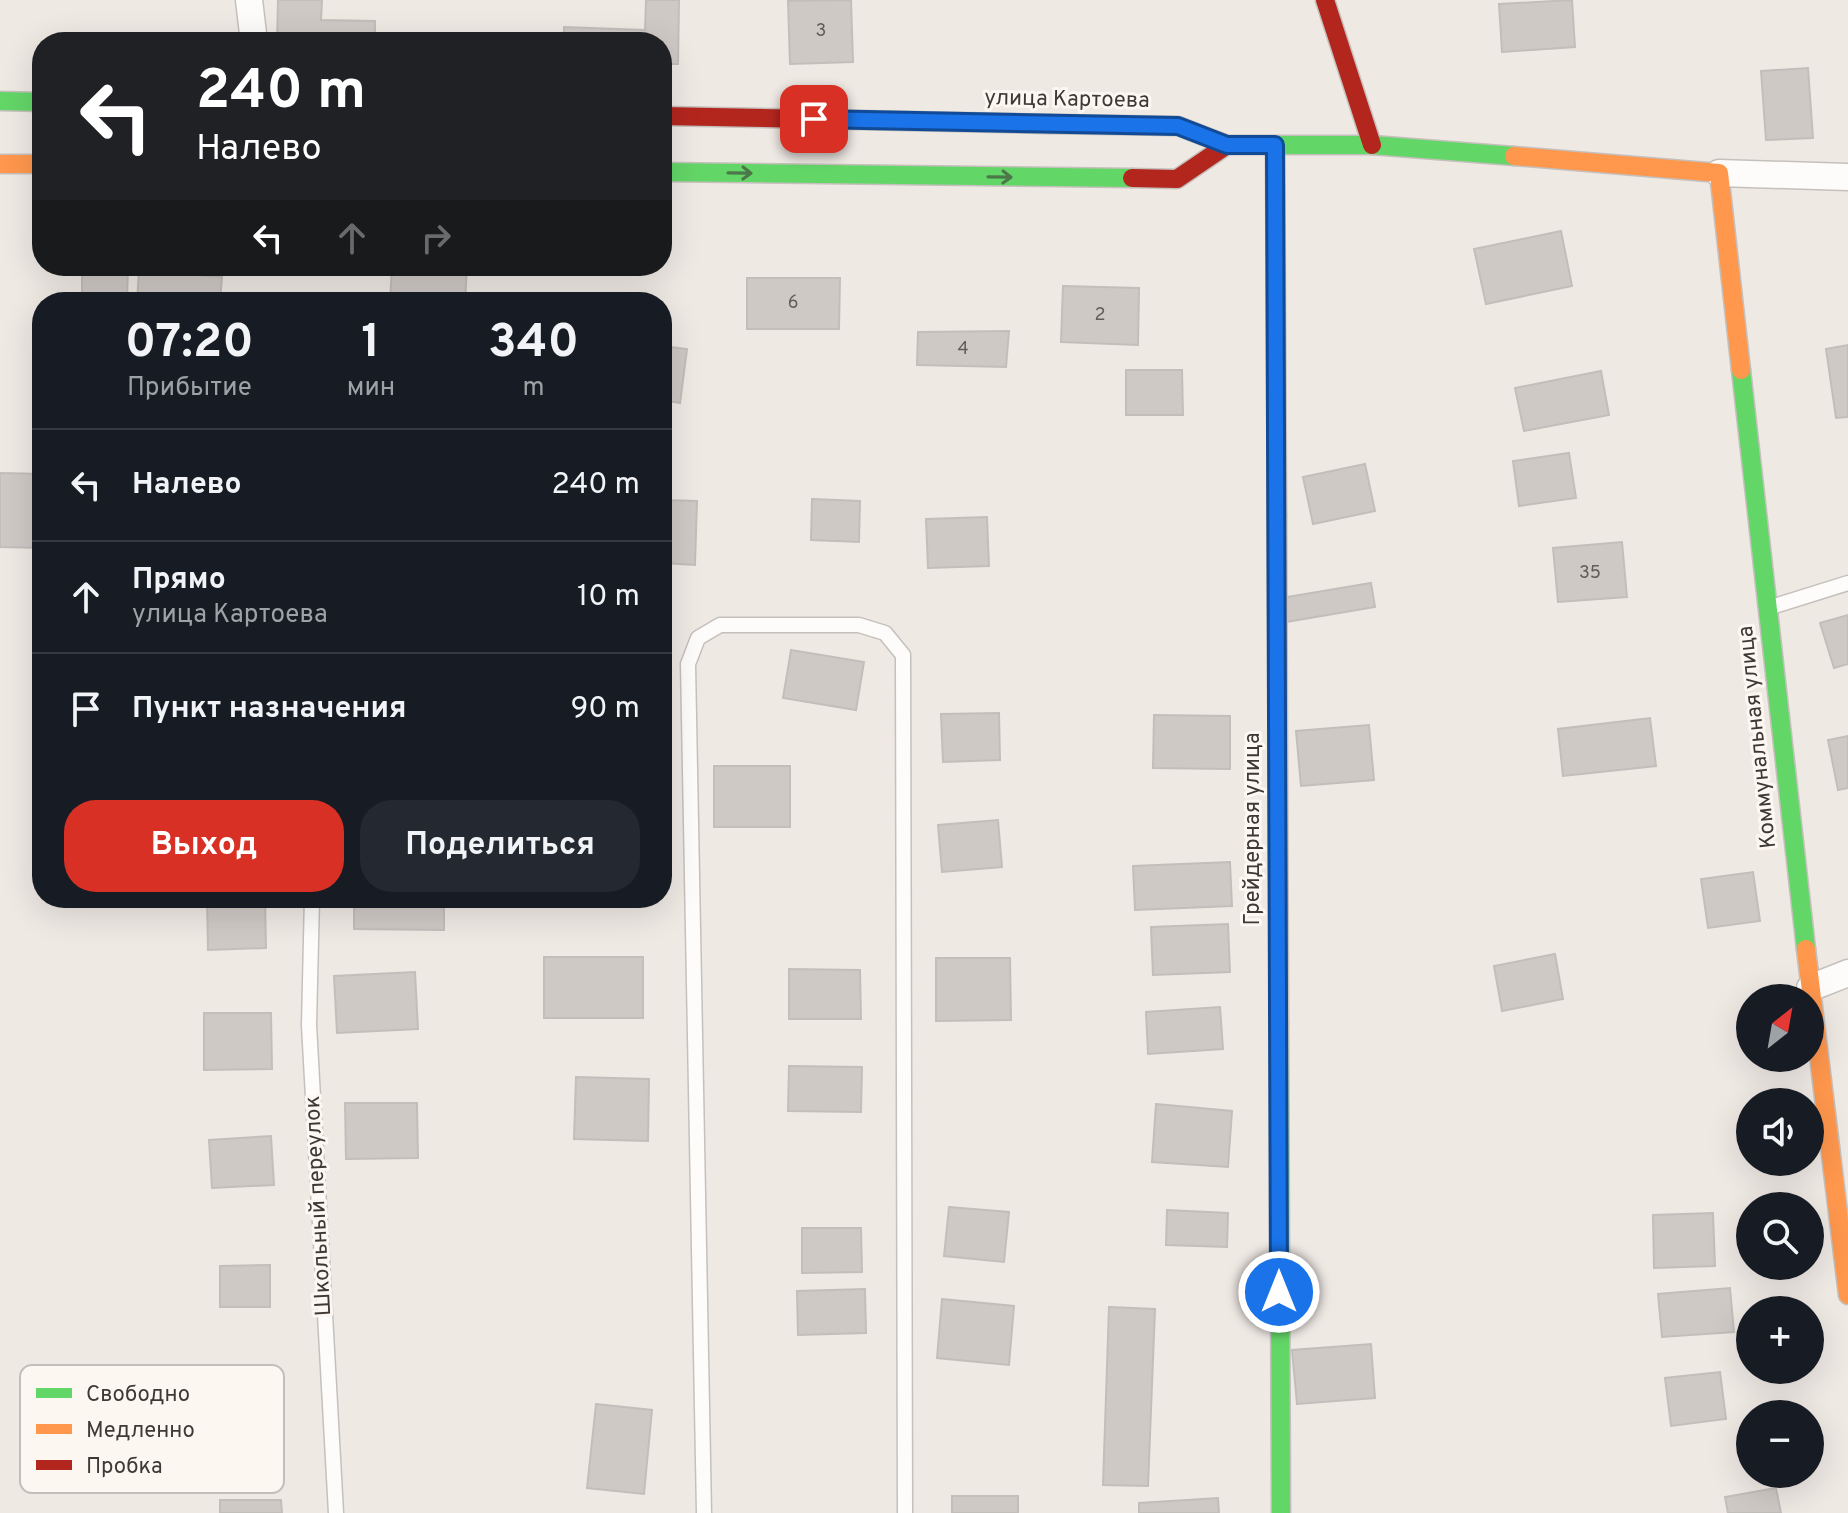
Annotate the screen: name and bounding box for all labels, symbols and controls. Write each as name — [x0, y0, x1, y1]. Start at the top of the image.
house number: 3 — [816, 20, 826, 43]
text: 240 m — [196, 58, 366, 128]
icon: left — [64, 64, 168, 168]
pin — [780, 85, 848, 153]
street label: улица Картоева — [984, 85, 1150, 115]
icon: arrive — [792, 97, 836, 141]
text: Налево — [196, 127, 322, 173]
one-way arrow — [726, 166, 753, 181]
one-way arrow — [986, 169, 1013, 185]
icon: left — [246, 216, 290, 260]
icon: ahead — [330, 216, 374, 260]
icon: right — [414, 216, 458, 260]
house number: 6 — [788, 292, 798, 315]
house number: 2 — [1094, 304, 1106, 327]
text: 07:20 — [125, 314, 254, 374]
text: 1 — [361, 314, 381, 374]
text: 340 — [488, 314, 579, 374]
house number: 4 — [957, 338, 969, 361]
text: Прибытие — [127, 372, 252, 405]
text: мин — [347, 372, 395, 405]
text: m — [523, 372, 545, 405]
icon: left — [64, 463, 108, 507]
text: Налево — [132, 467, 241, 504]
text: 240 m — [552, 467, 640, 504]
text: Прямо — [132, 562, 226, 599]
house number: 35 — [1579, 562, 1601, 585]
icon: ahead — [64, 575, 108, 619]
text: 10 m — [577, 579, 640, 616]
text: улица Картоева — [132, 599, 328, 632]
street label: Коммунальная улица — [1733, 624, 1783, 850]
icon: arrive — [64, 687, 108, 731]
text: Пункт назначения — [132, 691, 406, 728]
text: 90 m — [571, 691, 640, 728]
street label: Грейдерная улица — [1240, 733, 1267, 925]
button: Выход — [64, 800, 344, 892]
button: Поделиться — [360, 800, 640, 892]
north arrow — [1736, 984, 1824, 1072]
map controls — [1736, 984, 1824, 1488]
button: sound — [1736, 1088, 1824, 1176]
street label: Школьный переулок — [300, 1095, 338, 1317]
button: search — [1736, 1192, 1824, 1280]
position arrow — [1237, 1250, 1321, 1334]
button: + — [1736, 1296, 1824, 1384]
legend — [20, 1365, 284, 1493]
text: Свободно — [86, 1382, 190, 1409]
button: − — [1736, 1400, 1824, 1488]
text: Медленно — [86, 1418, 195, 1445]
text: Пробка — [86, 1454, 163, 1481]

